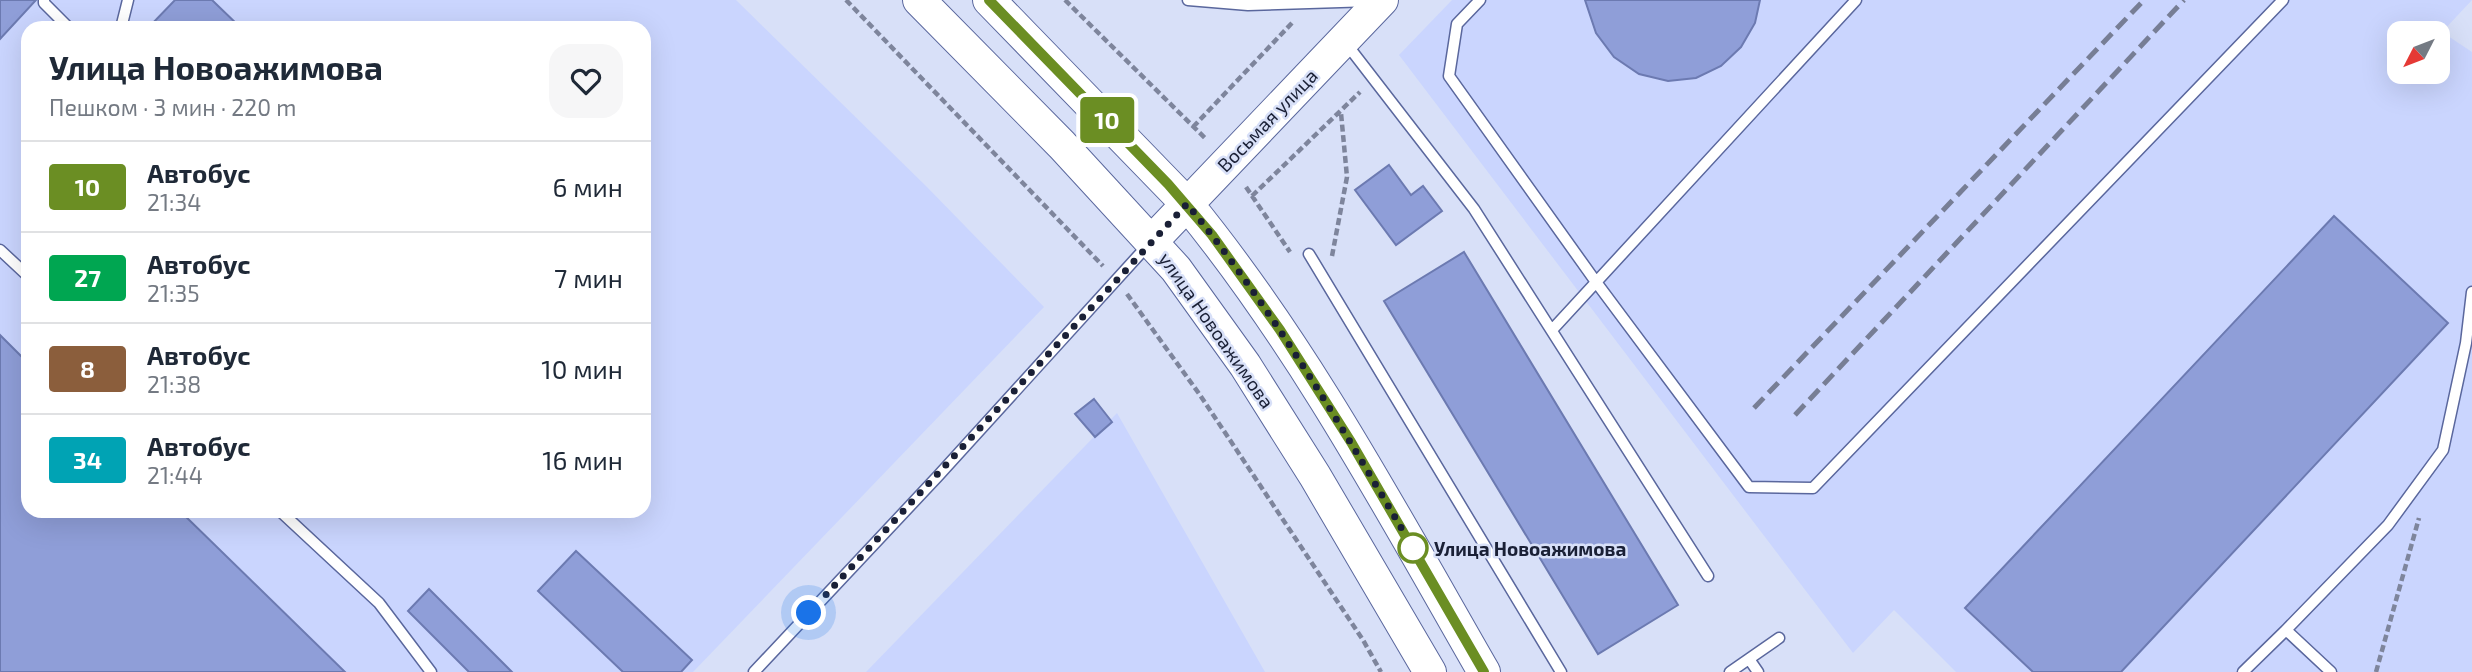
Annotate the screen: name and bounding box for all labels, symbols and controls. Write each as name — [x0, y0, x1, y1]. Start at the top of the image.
north arrow — [2387, 21, 2450, 84]
map controls — [2387, 21, 2450, 84]
button: heart — [549, 44, 623, 118]
text: Улица Новоажимова — [49, 47, 383, 87]
street label: Восьмая улица — [1212, 64, 1323, 177]
text: Пешком · 3 мин · 220 m — [49, 93, 296, 121]
line badge: 10 — [1076, 97, 1138, 143]
text: 10 — [1094, 105, 1120, 134]
text: Автобус — [147, 157, 250, 188]
text: 6 мин — [552, 171, 623, 202]
text: 10 — [75, 172, 100, 201]
text: 21:34 — [147, 188, 201, 216]
text: Автобус — [147, 248, 250, 279]
street label: улица Новоажимова — [1154, 248, 1279, 413]
text: 7 мин — [554, 262, 623, 293]
text: 27 — [74, 263, 101, 292]
text: 21:35 — [147, 279, 200, 307]
text: Автобус — [147, 339, 250, 370]
text: 10 мин — [541, 353, 623, 384]
text: 8 — [80, 354, 95, 383]
text: 21:38 — [147, 370, 201, 398]
text: Автобус — [147, 430, 250, 461]
text: 16 мин — [542, 444, 623, 475]
text: 34 — [73, 445, 102, 474]
text: 21:44 — [147, 461, 203, 489]
marker: Улица Новоажимова — [1398, 533, 1428, 563]
place label: Улица Новоажимова — [1434, 537, 1626, 560]
your location — [791, 595, 826, 630]

